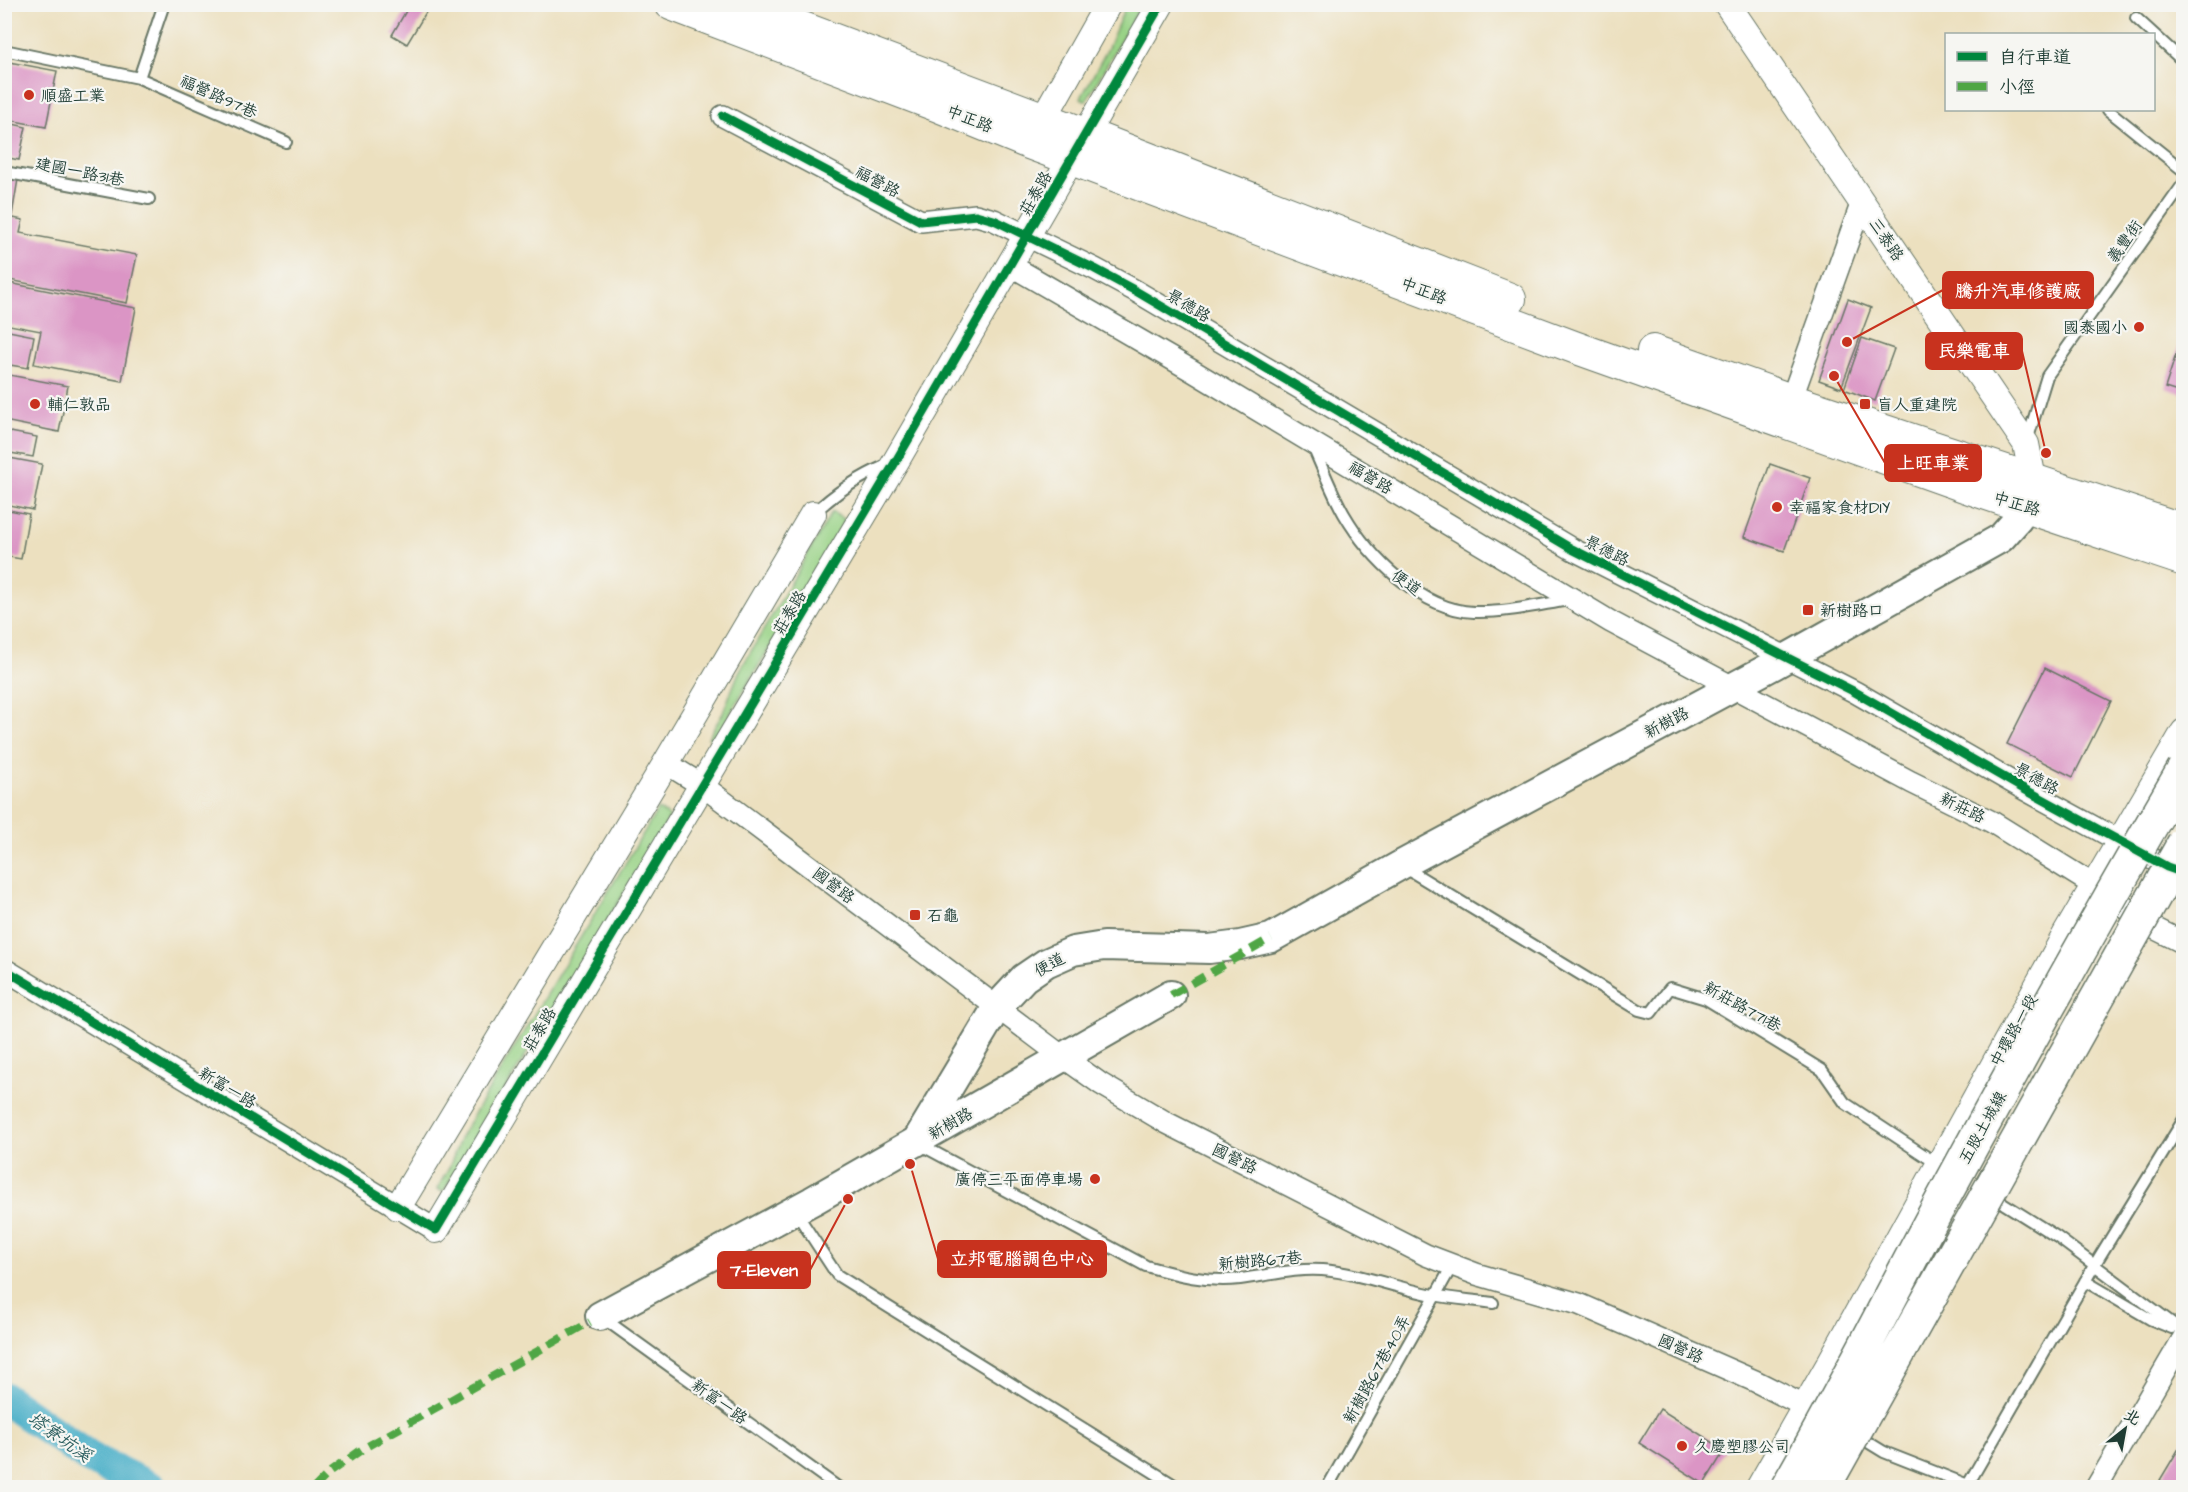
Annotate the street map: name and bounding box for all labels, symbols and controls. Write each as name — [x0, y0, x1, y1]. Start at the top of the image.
legend — [1945, 33, 2155, 111]
text: 自行車道 — [1999, 45, 2071, 70]
street label: 福營路97巷 — [176, 70, 261, 124]
text: 小徑 — [1999, 75, 2035, 100]
place label: 順盛工業 — [41, 85, 105, 107]
marker: 順盛工業 — [22, 88, 36, 102]
street label: 中正路 — [943, 100, 996, 138]
street label: 建國一路31巷 — [33, 153, 126, 191]
street label: 福營路 — [851, 161, 904, 203]
street label: 莊泰路 — [1014, 167, 1057, 220]
street label: 三泰路 — [1864, 214, 1909, 266]
street label: 義豐街 — [2102, 216, 2148, 268]
street label: 中正路 — [1397, 272, 1450, 310]
callout: 騰升汽車修護廠 — [1943, 272, 2093, 308]
text: 騰升汽車修護廠 — [1955, 279, 2081, 304]
street label: 景德路 — [1162, 284, 1215, 328]
place label: 國泰國小 — [2063, 317, 2127, 339]
marker: 國泰國小 — [2132, 320, 2146, 334]
callout: 民樂電車 — [1926, 333, 2022, 369]
text: 民樂電車 — [1938, 339, 2010, 364]
place label: 輔仁敦品 — [47, 394, 111, 416]
place label: 盲人重建院 — [1877, 394, 1957, 416]
marker: 輔仁敦品 — [28, 397, 42, 411]
marker: 盲人重建院 — [1858, 397, 1872, 411]
callout: 上旺車業 — [1885, 445, 1981, 481]
text: 上旺車業 — [1897, 451, 1969, 476]
street label: 福營路 — [1344, 456, 1397, 500]
street label: 中正路 — [1991, 486, 2043, 521]
place label: 幸福家食材DIY — [1789, 497, 1891, 519]
marker: 幸福家食材DIY — [1770, 500, 1784, 514]
street label: 景德路 — [1580, 530, 1633, 572]
street label: 便道 — [1387, 565, 1426, 601]
street label: 莊泰路 — [768, 586, 812, 639]
place label: 新樹路口 — [1820, 600, 1884, 622]
marker: 新樹路口 — [1801, 603, 1815, 617]
street label: 新樹路 — [1640, 702, 1693, 744]
street label: 景德路 — [2010, 758, 2063, 800]
street label: 新莊路 — [1936, 787, 1989, 828]
street label: 國營路 — [808, 863, 859, 909]
place label: 石龜 — [927, 905, 959, 927]
marker: 石龜 — [908, 908, 922, 922]
street label: 便道 — [1030, 947, 1069, 982]
street label: 新莊路771巷 — [1700, 976, 1785, 1037]
street label: 中環路一段 — [1985, 990, 2043, 1071]
street label: 莊泰路 — [518, 1003, 562, 1056]
street label: 新富一路 — [194, 1062, 261, 1114]
street label: 五股土城線 — [1954, 1087, 2012, 1168]
street label: 新樹路 — [924, 1102, 977, 1145]
street label: 國營路 — [1208, 1138, 1261, 1179]
place label: 廣停三平面停車場 — [955, 1169, 1083, 1191]
marker: 廣停三平面停車場 — [1088, 1172, 1102, 1186]
callout: 立邦電腦調色中心 — [938, 1241, 1106, 1277]
street label: 新樹路67巷 — [1217, 1246, 1303, 1276]
text: 立邦電腦調色中心 — [950, 1247, 1094, 1272]
callout: 7-Eleven — [718, 1252, 810, 1288]
text: 7-Eleven — [729, 1258, 798, 1283]
street label: 新樹路67巷40弄 — [1338, 1311, 1416, 1428]
street label: 國營路 — [1654, 1329, 1707, 1369]
street label: 新富一路 — [687, 1374, 752, 1430]
north arrow — [2095, 1399, 2155, 1459]
text: 北 — [2120, 1403, 2145, 1431]
water label: 塔寮坑溪 — [23, 1407, 97, 1469]
place label: 久慶塑膠公司 — [1694, 1436, 1790, 1458]
marker: 久慶塑膠公司 — [1675, 1439, 1689, 1453]

